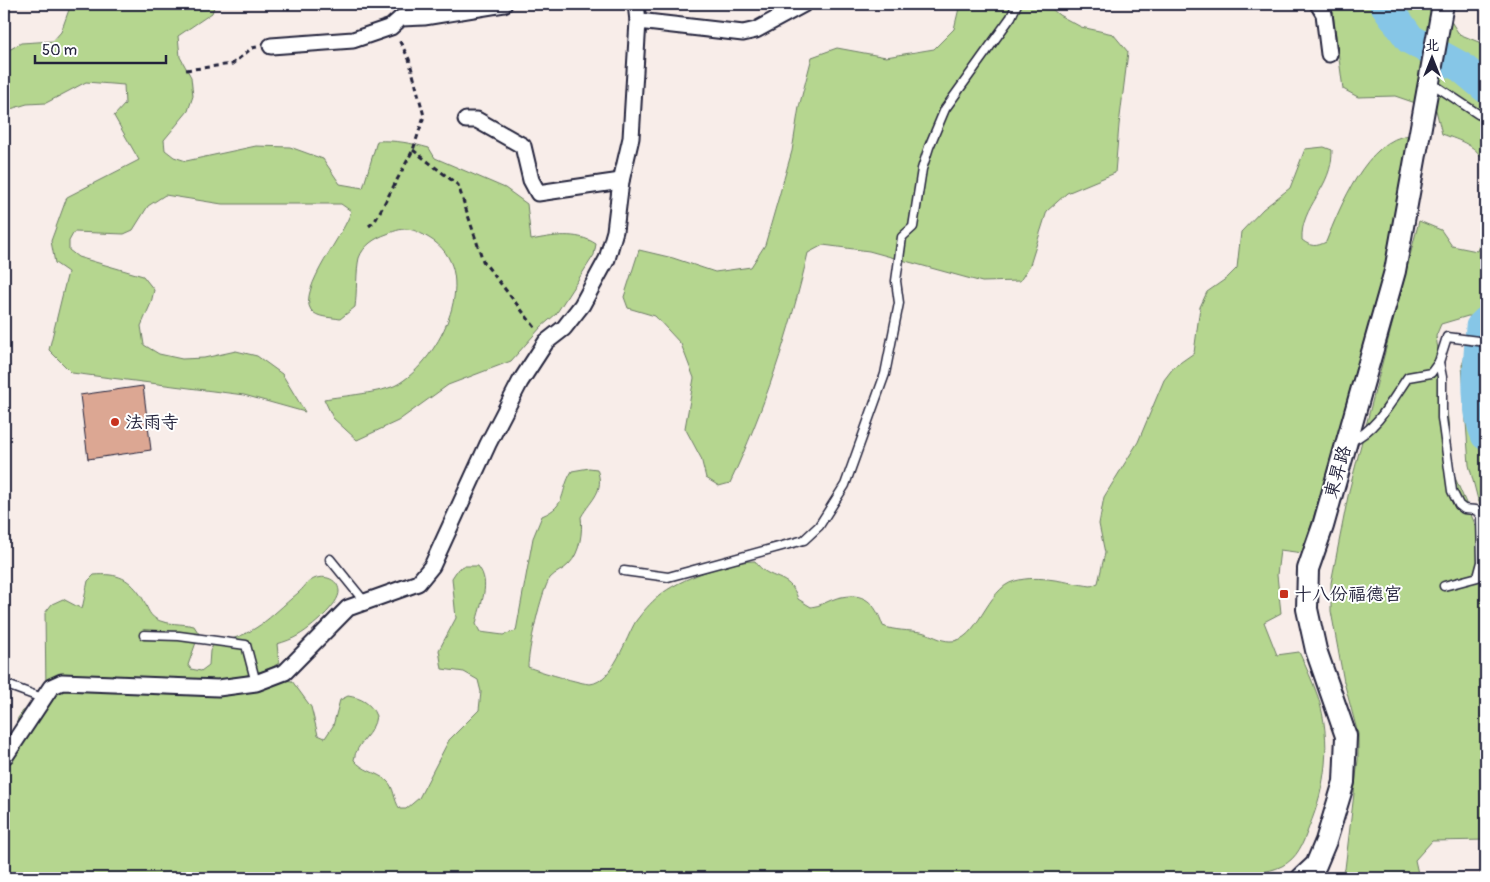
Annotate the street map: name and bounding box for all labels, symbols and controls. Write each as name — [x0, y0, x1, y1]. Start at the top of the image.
scale bar — [35, 32, 166, 64]
north arrow — [1408, 32, 1458, 82]
text: 北 — [1425, 37, 1439, 54]
text: 50 m — [42, 41, 77, 60]
place label: 法雨寺 — [125, 411, 179, 434]
marker: 法雨寺 — [109, 416, 121, 428]
street label: 東昇路 — [1320, 443, 1356, 501]
place label: 十八份福德宮 — [1294, 583, 1402, 606]
marker: 十八份福德宮 — [1278, 588, 1290, 600]

